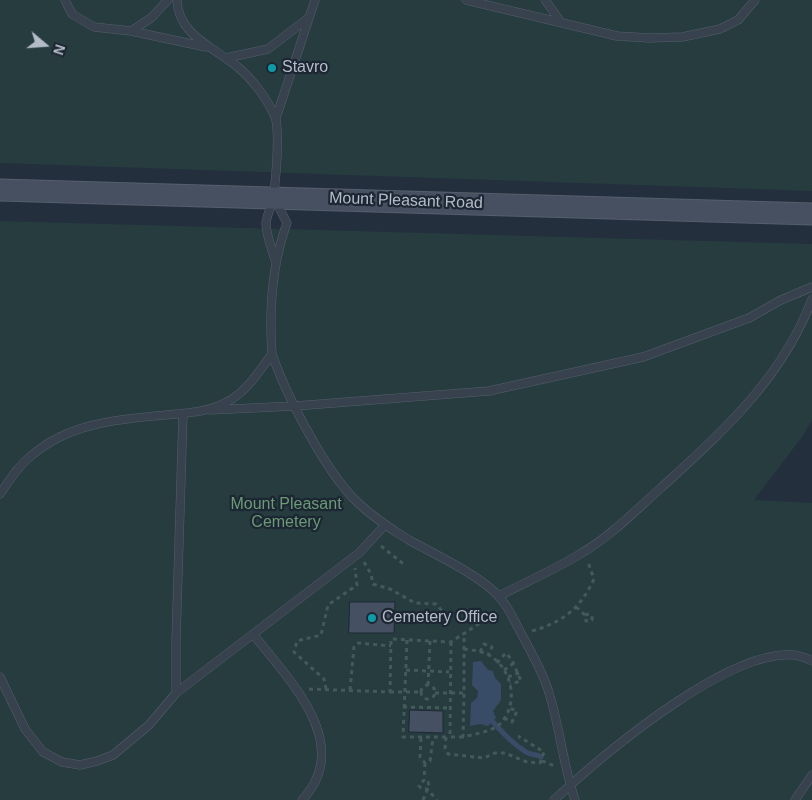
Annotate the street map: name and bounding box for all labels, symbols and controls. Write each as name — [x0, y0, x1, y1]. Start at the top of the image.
north arrow — [20, 20, 70, 70]
text: N — [50, 42, 68, 57]
place label: Stavro — [282, 58, 328, 78]
marker: Stavro — [266, 62, 278, 74]
street label: Mount Pleasant Road — [329, 189, 483, 213]
park label: Mount Pleasant Cemetery — [230, 495, 342, 533]
place label: Cemetery Office — [382, 608, 497, 628]
marker: Cemetery Office — [366, 612, 378, 624]

